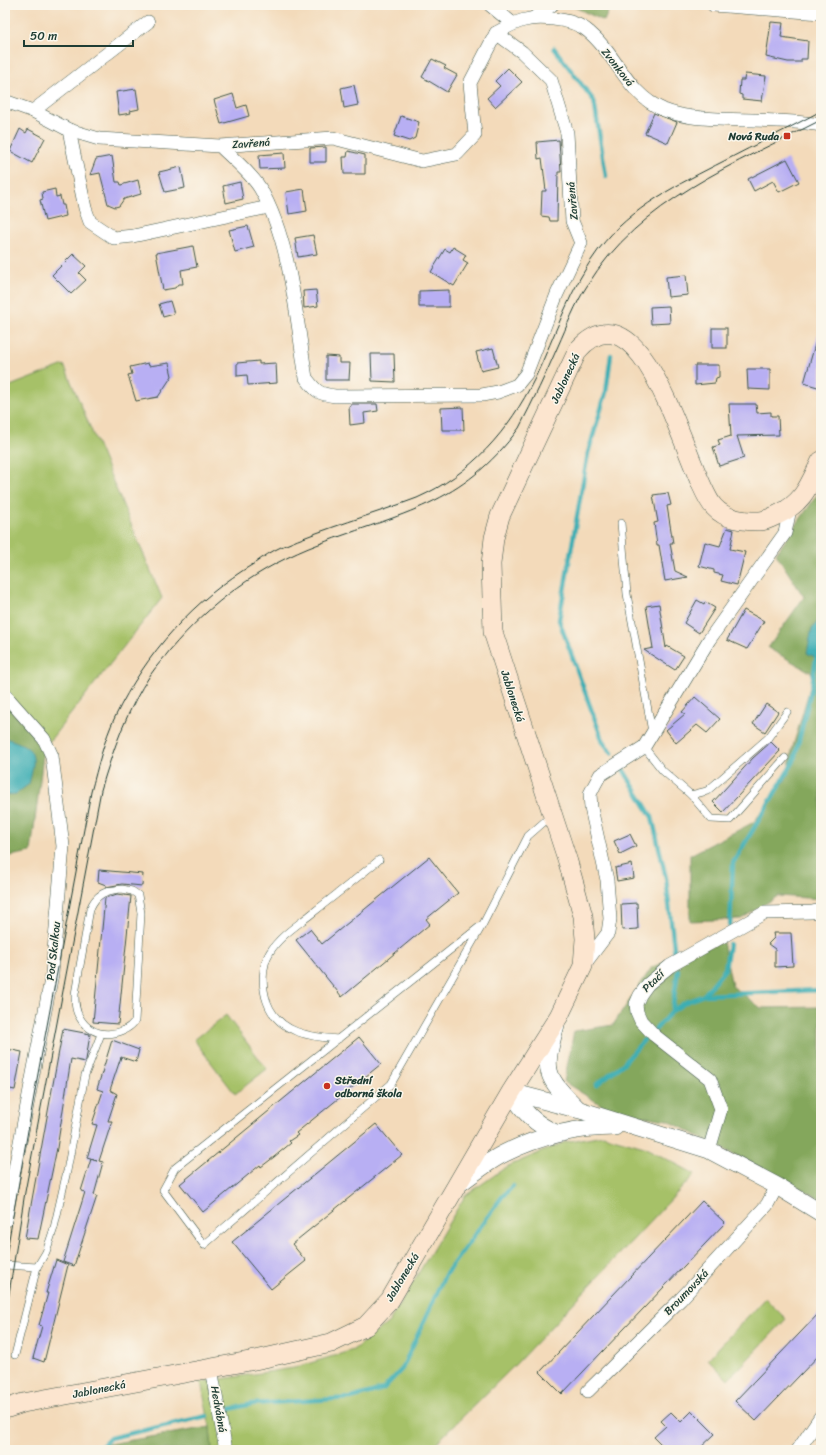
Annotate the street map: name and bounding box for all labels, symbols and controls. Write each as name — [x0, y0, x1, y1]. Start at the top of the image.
scale bar — [24, 22, 133, 48]
text: 50 m — [30, 25, 57, 47]
street label: Zvonková — [596, 44, 639, 91]
place label: Nová Ruda — [727, 127, 779, 146]
marker: Nová Ruda — [782, 131, 792, 141]
street label: Zavřená — [231, 133, 271, 154]
street label: Zavřená — [561, 181, 584, 221]
street label: Jablonecká — [545, 349, 586, 407]
street label: Jablonecká — [495, 667, 530, 725]
street label: Pod Skalkou — [41, 920, 66, 982]
street label: Ptačí — [638, 964, 671, 997]
place label: Střední odborná škola — [334, 1071, 402, 1103]
marker: Střední odborná škola — [322, 1081, 332, 1091]
street label: Jablonecká — [380, 1249, 425, 1306]
street label: Broumovská — [659, 1264, 714, 1320]
street label: Jablonecká — [70, 1375, 128, 1404]
street label: Hedvábná — [205, 1384, 232, 1434]

